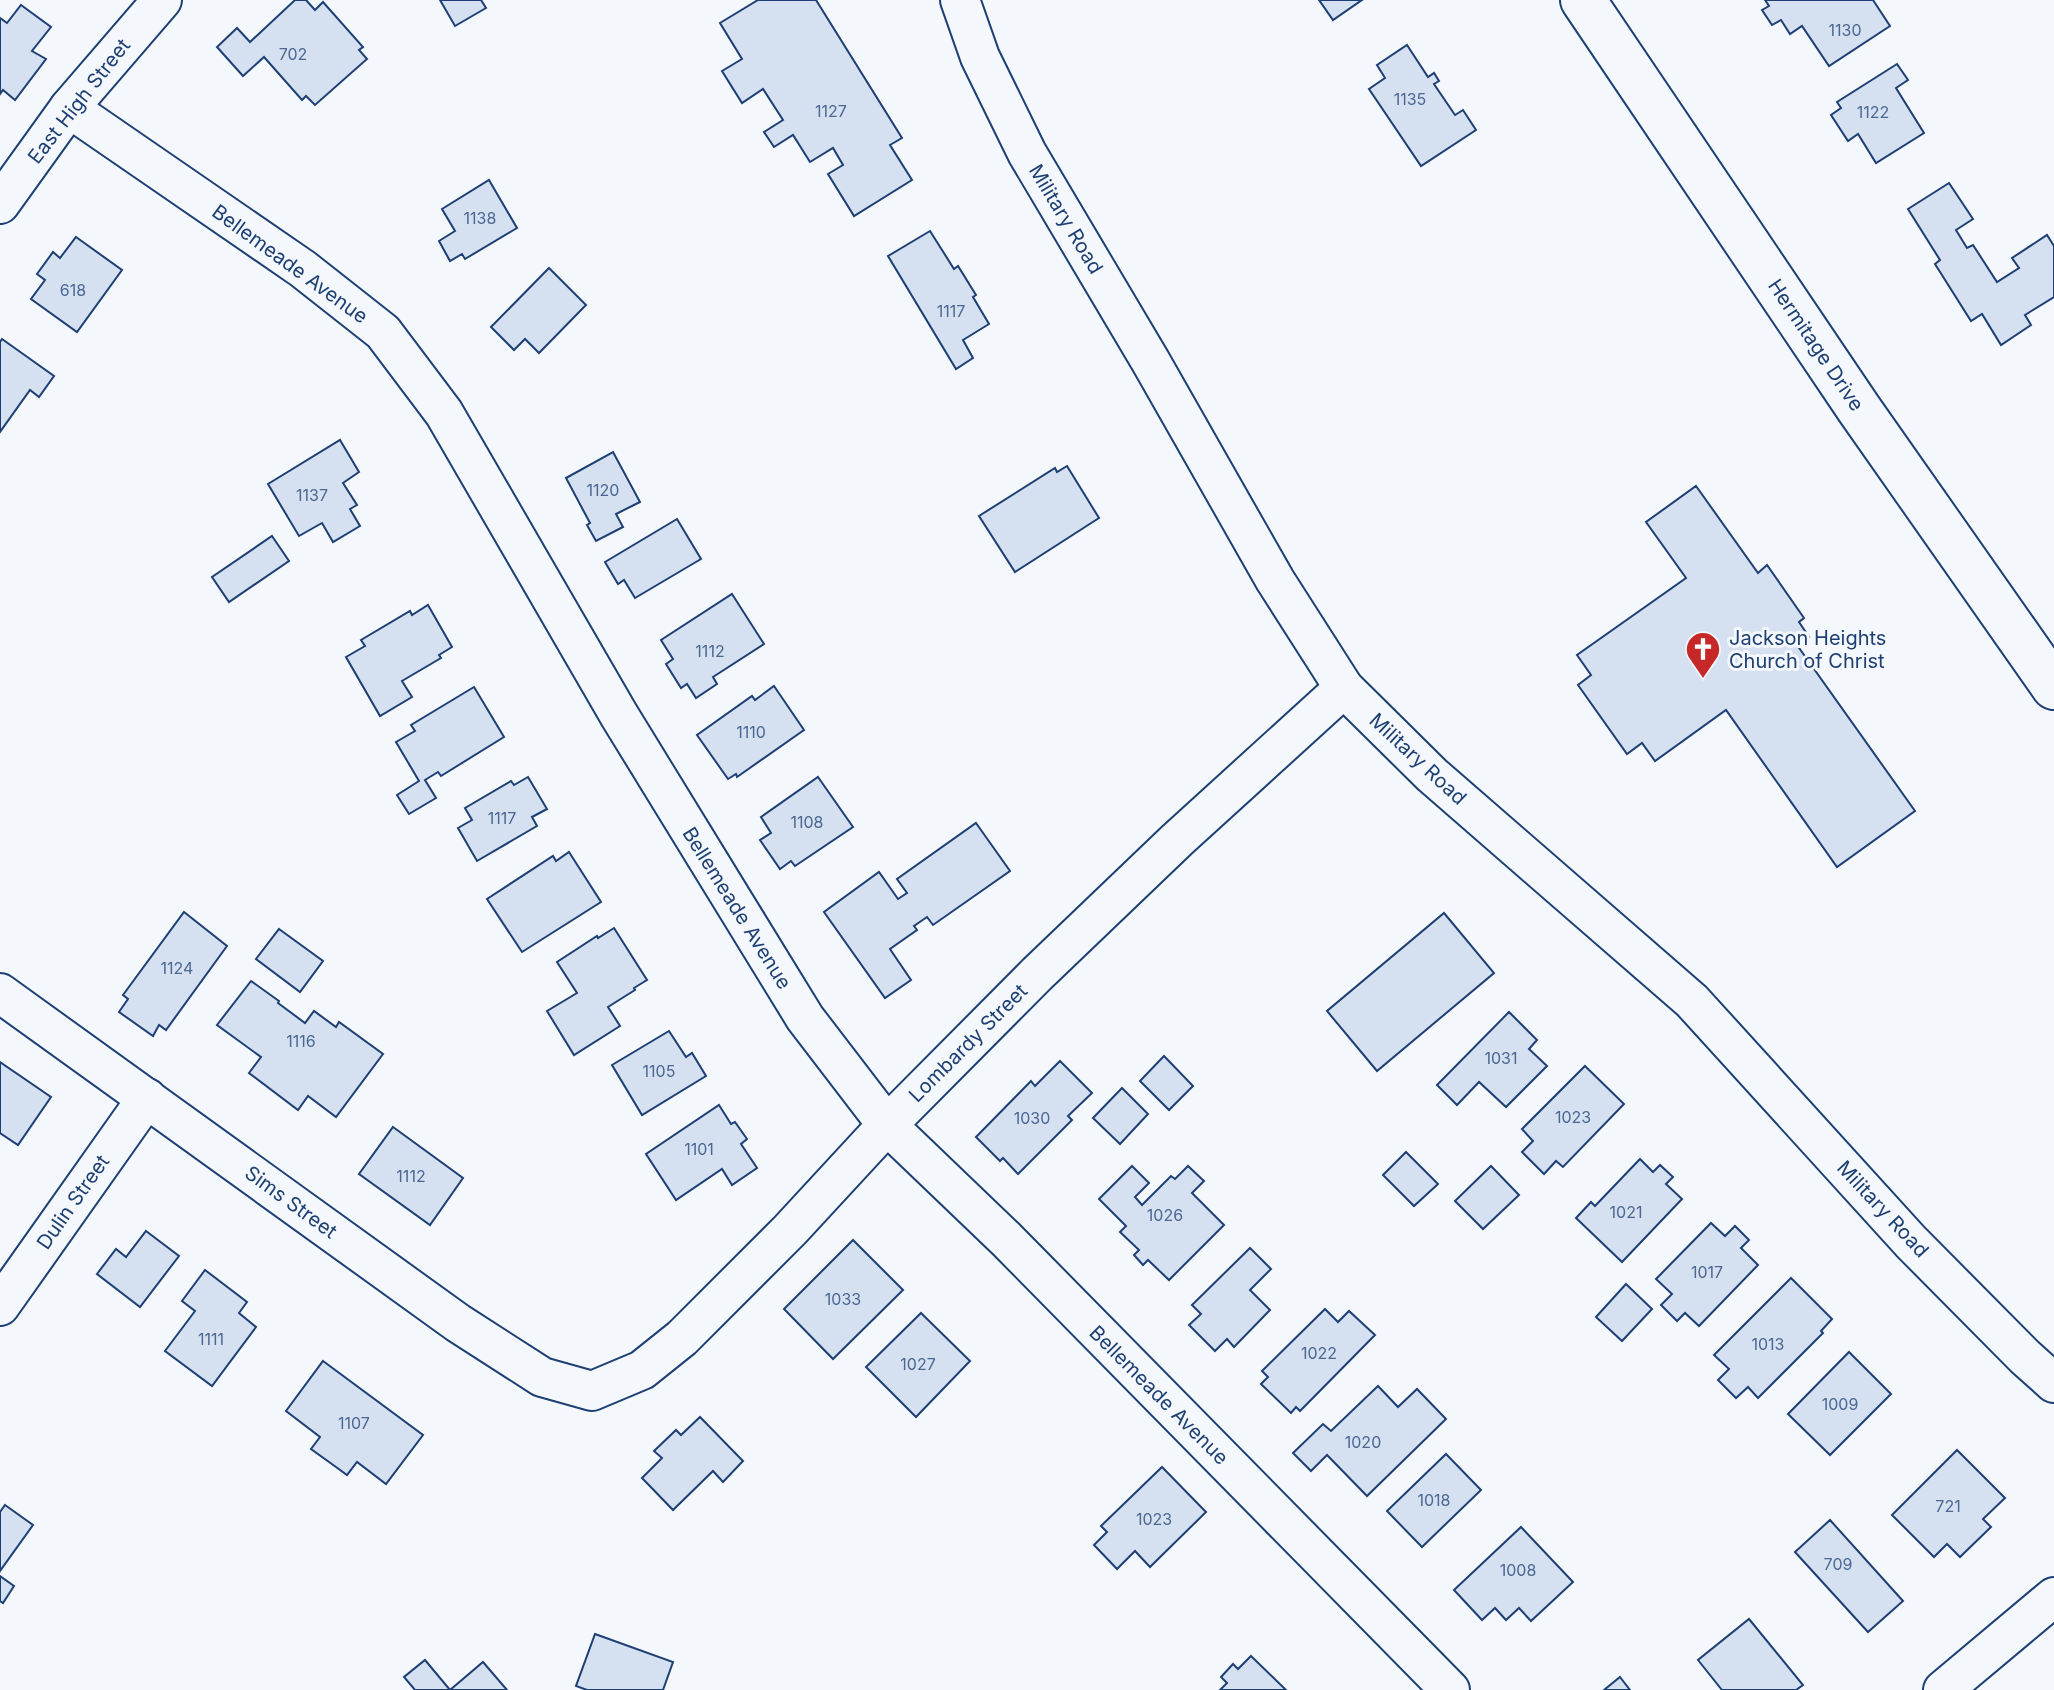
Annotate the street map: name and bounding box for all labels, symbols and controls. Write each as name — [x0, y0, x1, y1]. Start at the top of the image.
house number: 1130 — [1829, 20, 1862, 40]
street label: East High Street — [23, 33, 135, 168]
house number: 702 — [279, 44, 307, 64]
house number: 1135 — [1394, 89, 1426, 109]
house number: 1127 — [815, 101, 847, 121]
house number: 1122 — [1857, 102, 1889, 122]
street label: Military Road — [1024, 160, 1108, 278]
street label: Bellemeade Avenue — [208, 199, 372, 329]
house number: 1138 — [464, 208, 496, 228]
street label: Hermitage Drive — [1763, 275, 1869, 415]
house number: 618 — [60, 280, 86, 300]
house number: 1117 — [937, 301, 965, 321]
house number: 1120 — [587, 480, 619, 500]
house number: 1137 — [296, 485, 328, 505]
place label: Jackson Heights Church of Christ — [1729, 626, 1886, 673]
church icon: Jackson Heights Church of Christ — [1684, 630, 1722, 680]
house number: 1112 — [695, 641, 725, 661]
street label: Military Road — [1365, 708, 1471, 810]
house number: 1110 — [736, 722, 766, 742]
house number: 1117 — [488, 808, 516, 828]
house number: 1108 — [790, 812, 824, 832]
street label: Bellemeade Avenue — [677, 823, 797, 993]
house number: 1124 — [161, 958, 193, 978]
street label: Lombardy Street — [904, 979, 1032, 1107]
house number: 1116 — [286, 1031, 316, 1051]
house number: 1031 — [1485, 1048, 1518, 1068]
house number: 1105 — [643, 1061, 675, 1081]
house number: 1023 — [1555, 1107, 1591, 1127]
house number: 1030 — [1014, 1108, 1050, 1128]
house number: 1101 — [684, 1139, 714, 1159]
street label: Dulin Street — [32, 1150, 115, 1254]
street label: Military Road — [1832, 1156, 1934, 1262]
street label: Sims Street — [240, 1161, 342, 1244]
house number: 1112 — [396, 1166, 426, 1186]
house number: 1021 — [1610, 1202, 1642, 1222]
house number: 1026 — [1147, 1205, 1183, 1225]
house number: 1017 — [1691, 1262, 1723, 1282]
house number: 1033 — [825, 1289, 861, 1309]
street label: Bellemeade Avenue — [1085, 1321, 1233, 1469]
house number: 1111 — [198, 1329, 224, 1349]
house number: 1013 — [1752, 1334, 1785, 1354]
house number: 1022 — [1301, 1343, 1337, 1363]
house number: 1027 — [900, 1354, 936, 1374]
house number: 1009 — [1822, 1394, 1858, 1414]
house number: 1107 — [338, 1413, 370, 1433]
house number: 1020 — [1345, 1432, 1381, 1452]
house number: 1018 — [1417, 1490, 1451, 1510]
house number: 721 — [1935, 1496, 1961, 1516]
house number: 1023 — [1136, 1509, 1172, 1529]
house number: 709 — [1824, 1554, 1852, 1574]
house number: 1008 — [1500, 1560, 1536, 1580]

